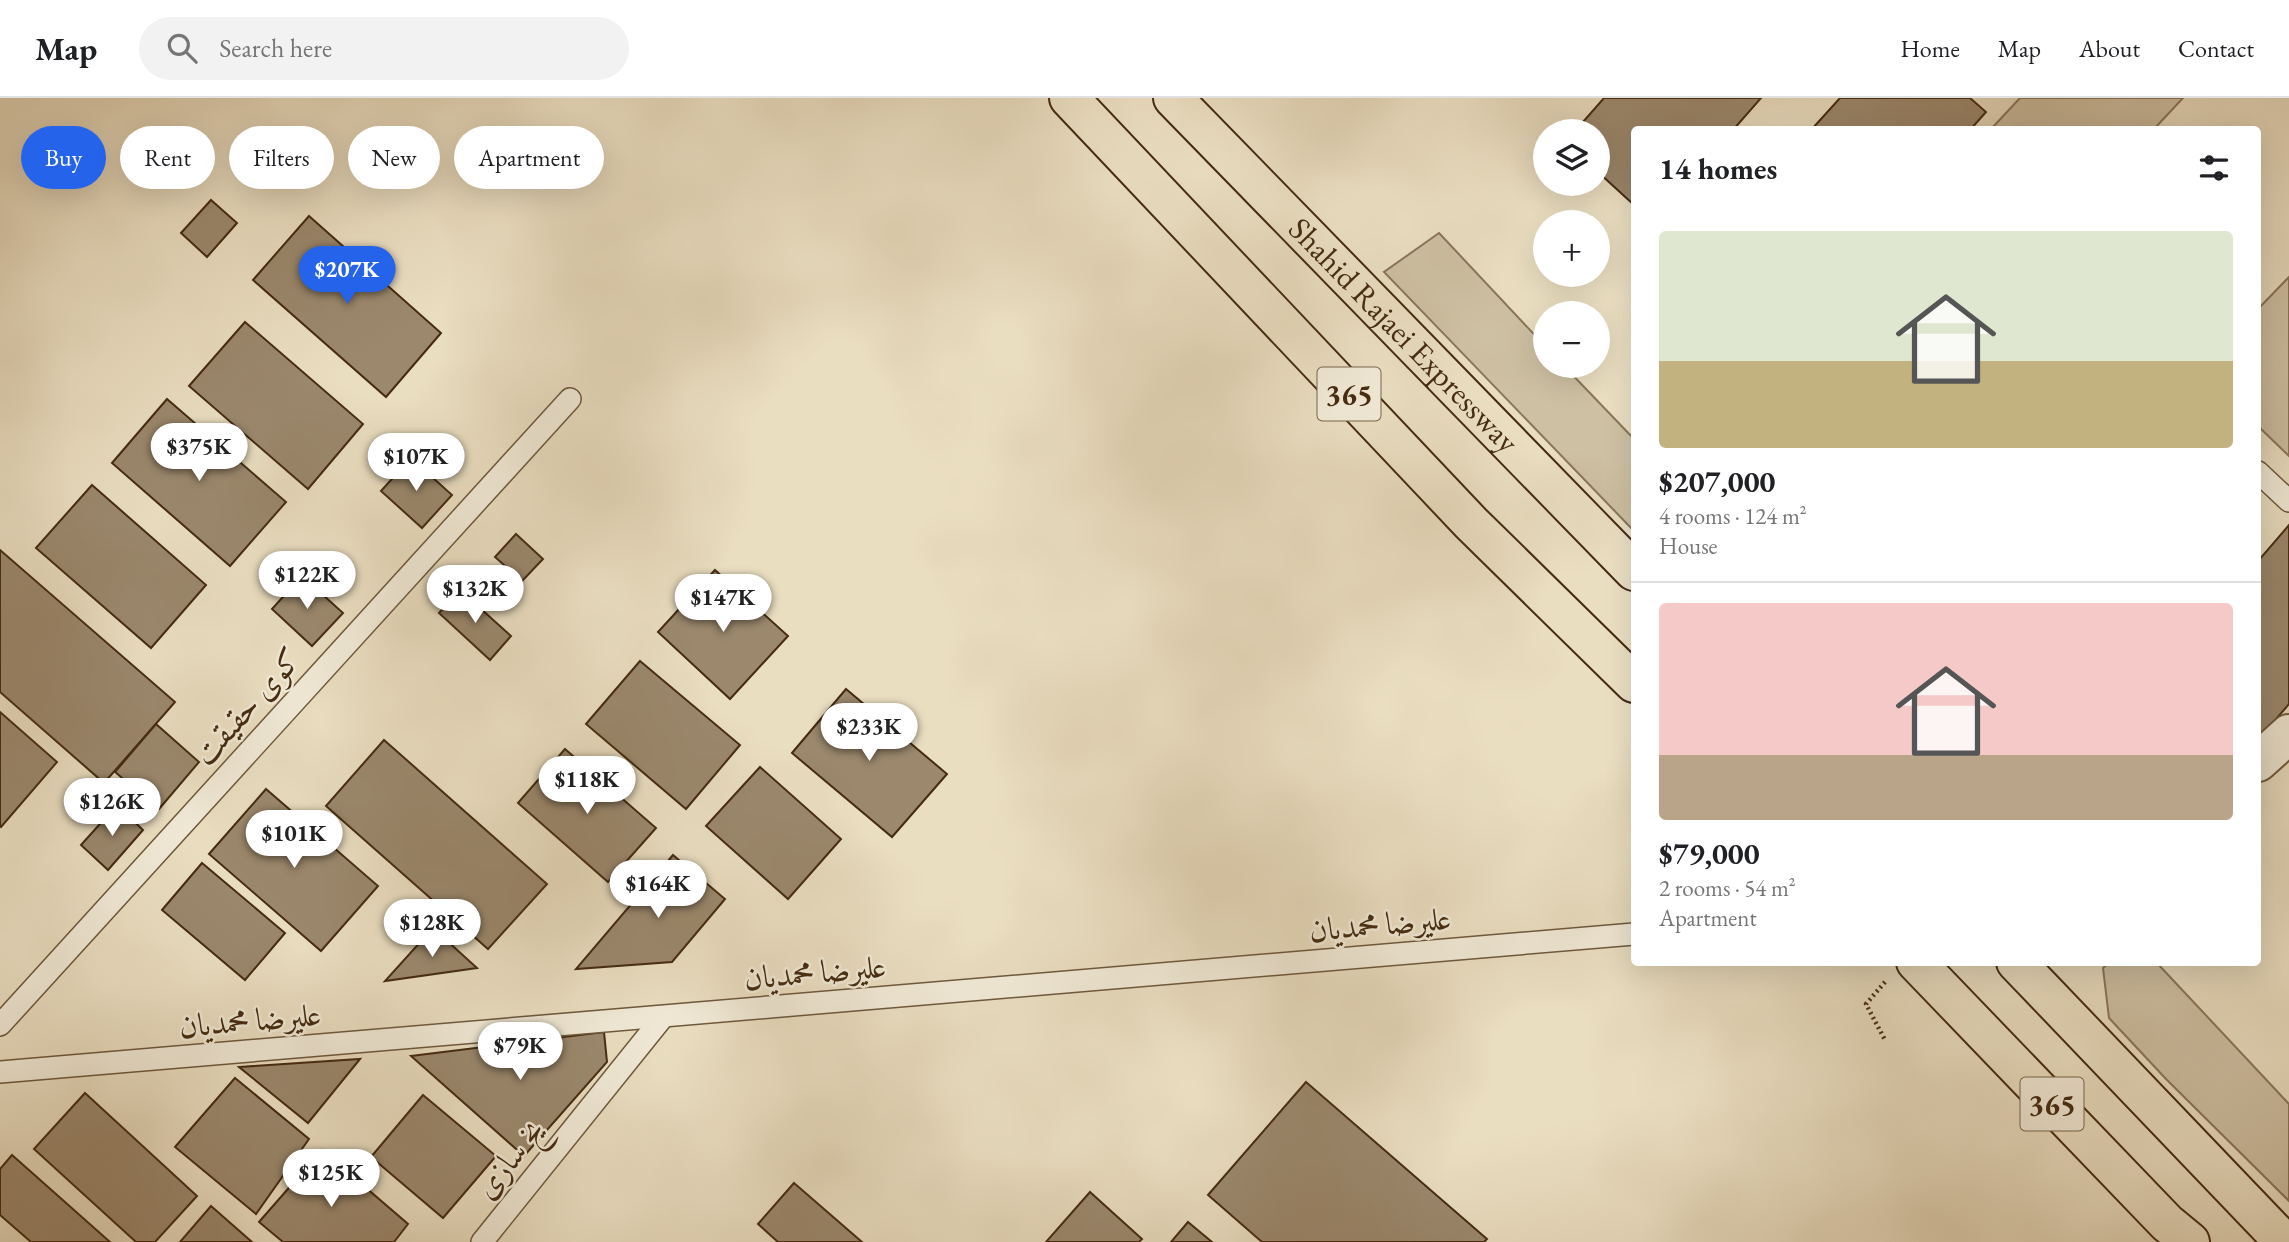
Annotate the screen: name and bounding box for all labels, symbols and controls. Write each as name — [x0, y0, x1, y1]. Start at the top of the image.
search box — [139, 17, 629, 80]
text: Map — [35, 27, 97, 70]
icon: search — [163, 29, 201, 67]
text: Search here — [219, 31, 332, 65]
text: Home — [1900, 33, 1960, 64]
text: Map — [1998, 33, 2041, 64]
text: About — [2079, 33, 2140, 64]
text: Contact — [2178, 33, 2254, 64]
map controls — [1533, 119, 1610, 378]
button: layers — [1533, 119, 1610, 196]
chip: Buy — [21, 126, 106, 189]
chip: Rent — [120, 126, 215, 189]
chip: Filters — [229, 126, 334, 189]
chip: New — [348, 126, 440, 189]
chip: Apartment — [454, 126, 604, 189]
text: 14 homes — [1659, 149, 1777, 188]
icon: filters — [2195, 149, 2233, 187]
street label: Shahid Rajaei Expressway — [1280, 208, 1529, 463]
button: + — [1533, 210, 1610, 287]
pin: $207K — [298, 246, 396, 306]
text: $207K — [315, 254, 379, 284]
icon: home — [1883, 276, 2009, 402]
button: − — [1533, 301, 1610, 378]
road number: 365 — [1318, 368, 1380, 420]
pin: $375K — [150, 424, 248, 483]
text: $375K — [167, 431, 231, 461]
pin: $107K — [367, 434, 465, 493]
text: $107K — [384, 441, 448, 471]
text: $207,000 — [1659, 462, 1775, 501]
text: 4 rooms · 124 m² — [1659, 501, 1807, 531]
text: House — [1659, 531, 1718, 561]
pin: $122K — [258, 552, 356, 611]
text: $122K — [275, 559, 339, 589]
pin: $132K — [426, 566, 524, 625]
text: $132K — [443, 573, 507, 603]
pin: $147K — [674, 574, 772, 634]
text: $147K — [691, 582, 755, 612]
street label: کوی حقیقت — [183, 638, 311, 774]
icon: home — [1883, 648, 2009, 774]
pin: $233K — [820, 704, 918, 763]
text: $233K — [837, 711, 901, 741]
pin: $118K — [538, 756, 636, 816]
text: $118K — [555, 764, 619, 794]
pin: $126K — [63, 778, 161, 838]
text: $126K — [80, 786, 144, 816]
pin: $101K — [245, 810, 343, 870]
text: $101K — [262, 818, 326, 848]
text: $79,000 — [1659, 834, 1760, 873]
pin: $164K — [609, 860, 707, 920]
text: $164K — [626, 868, 690, 898]
text: 2 rooms · 54 m² — [1659, 873, 1796, 903]
street label: علیرضا محمدیان — [1307, 897, 1453, 951]
pin: $128K — [383, 900, 481, 959]
text: Apartment — [1659, 903, 1757, 933]
text: $128K — [400, 907, 464, 937]
street label: علیرضا محمدیان — [742, 945, 888, 999]
street label: علیرضا محمدیان — [177, 993, 323, 1047]
pin: $79K — [479, 1023, 561, 1082]
text: $79K — [494, 1030, 546, 1060]
road number: 365 — [2021, 1078, 2084, 1130]
street label: یخ سازی — [464, 1108, 561, 1211]
pin: $125K — [282, 1150, 380, 1209]
text: $125K — [299, 1157, 363, 1187]

